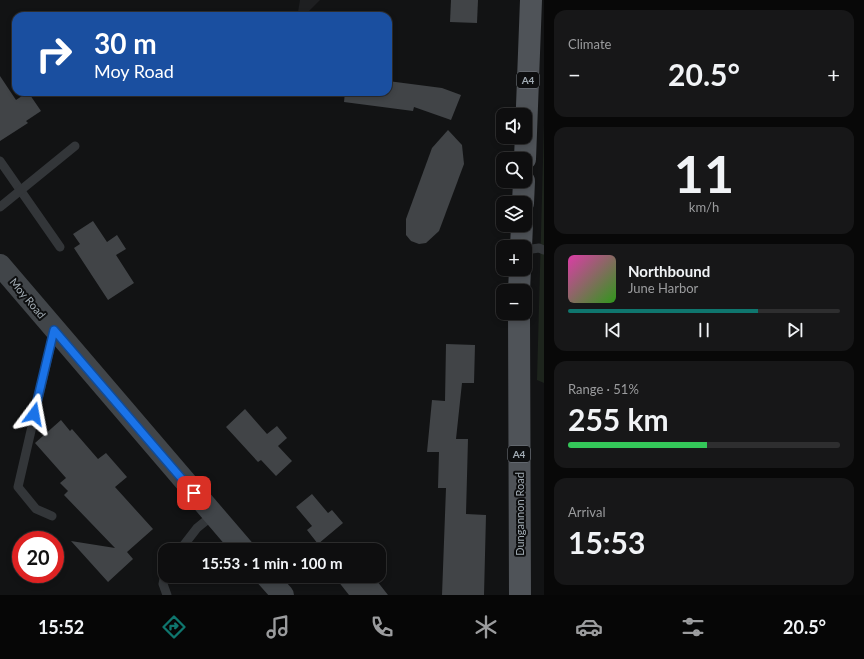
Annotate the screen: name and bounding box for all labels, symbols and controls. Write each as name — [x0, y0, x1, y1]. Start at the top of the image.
text: 30 m — [94, 26, 157, 60]
icon: right — [28, 28, 80, 80]
text: Climate — [568, 36, 611, 52]
text: 20.5° — [668, 56, 740, 92]
text: Moy Road — [94, 60, 174, 82]
text: − — [568, 61, 581, 88]
text: + — [827, 61, 840, 88]
road number: A4 — [517, 72, 539, 88]
map controls — [496, 108, 532, 320]
button: sound — [496, 108, 532, 144]
text: 11 — [674, 142, 734, 204]
button: search — [496, 152, 532, 188]
button: layers — [496, 196, 532, 232]
text: km/h — [689, 199, 719, 215]
button: + — [496, 240, 532, 276]
text: Northbound — [628, 262, 710, 280]
street label: Moy Road — [7, 275, 49, 321]
text: June Harbor — [628, 280, 698, 296]
button: − — [496, 284, 532, 320]
icon: previous — [602, 319, 624, 341]
icon: pause — [693, 319, 715, 341]
icon: next — [784, 319, 806, 341]
text: Range · 51% — [568, 381, 639, 397]
position arrow — [13, 393, 55, 435]
text: 255 km — [568, 401, 669, 437]
road number: A4 — [508, 446, 530, 462]
street label: Dungannon Road — [513, 472, 526, 556]
pin — [177, 476, 211, 510]
icon: arrive — [183, 482, 205, 504]
text: Arrival — [568, 504, 605, 520]
text: 15:53 — [568, 524, 645, 560]
speed limit sign: 20 — [12, 531, 64, 583]
text: 15:53 · 1 min · 100 m — [202, 554, 342, 572]
icon: directions — [160, 613, 188, 641]
icon: music — [264, 613, 292, 641]
icon: phone — [368, 613, 396, 641]
icon: climate — [472, 613, 500, 641]
icon: car — [575, 613, 603, 641]
icon: filters — [679, 613, 707, 641]
text: 15:52 — [38, 616, 84, 638]
text: 20.5° — [783, 616, 826, 638]

